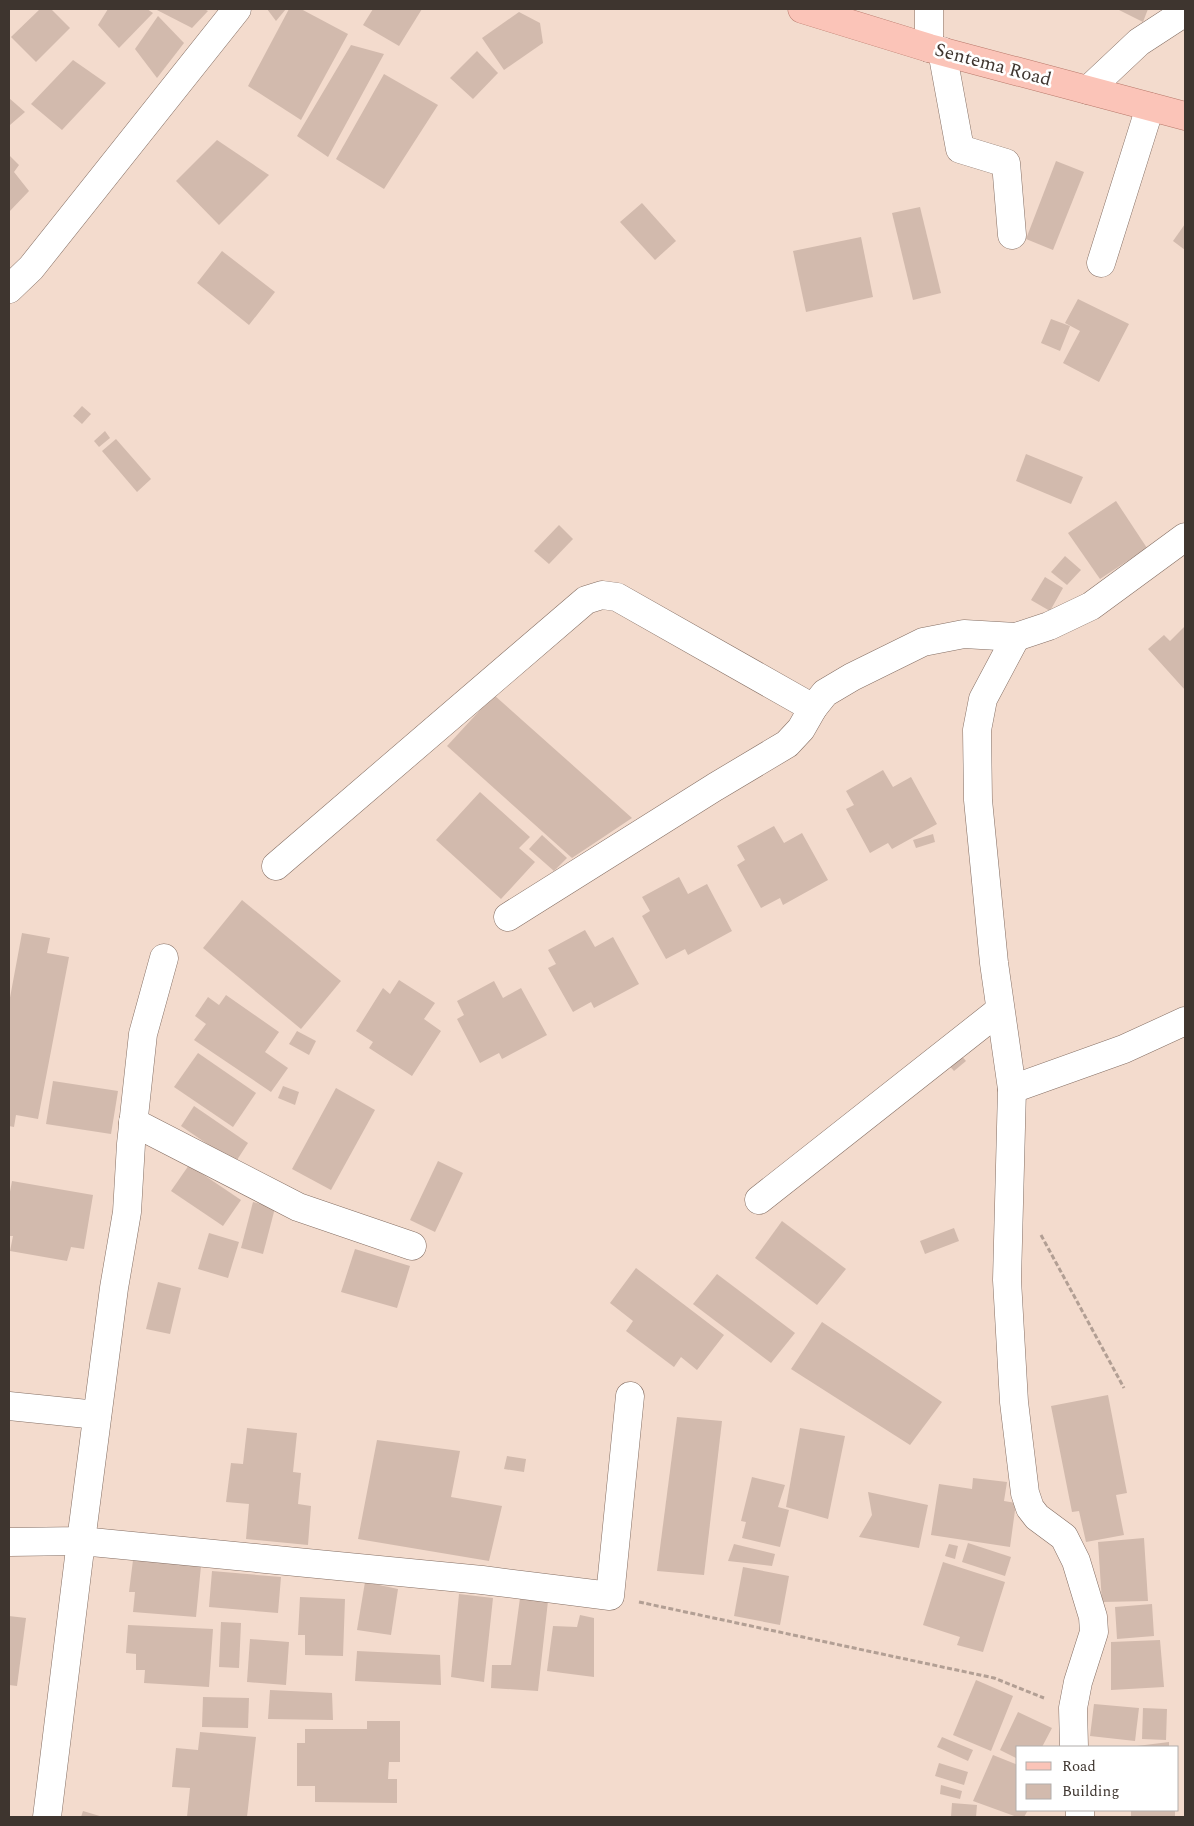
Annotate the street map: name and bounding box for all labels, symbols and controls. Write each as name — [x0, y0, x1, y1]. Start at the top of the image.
street label: Sentema Road — [931, 35, 1055, 95]
legend — [1016, 1746, 1179, 1811]
text: Road — [1062, 1755, 1096, 1778]
text: Building — [1062, 1780, 1119, 1803]

